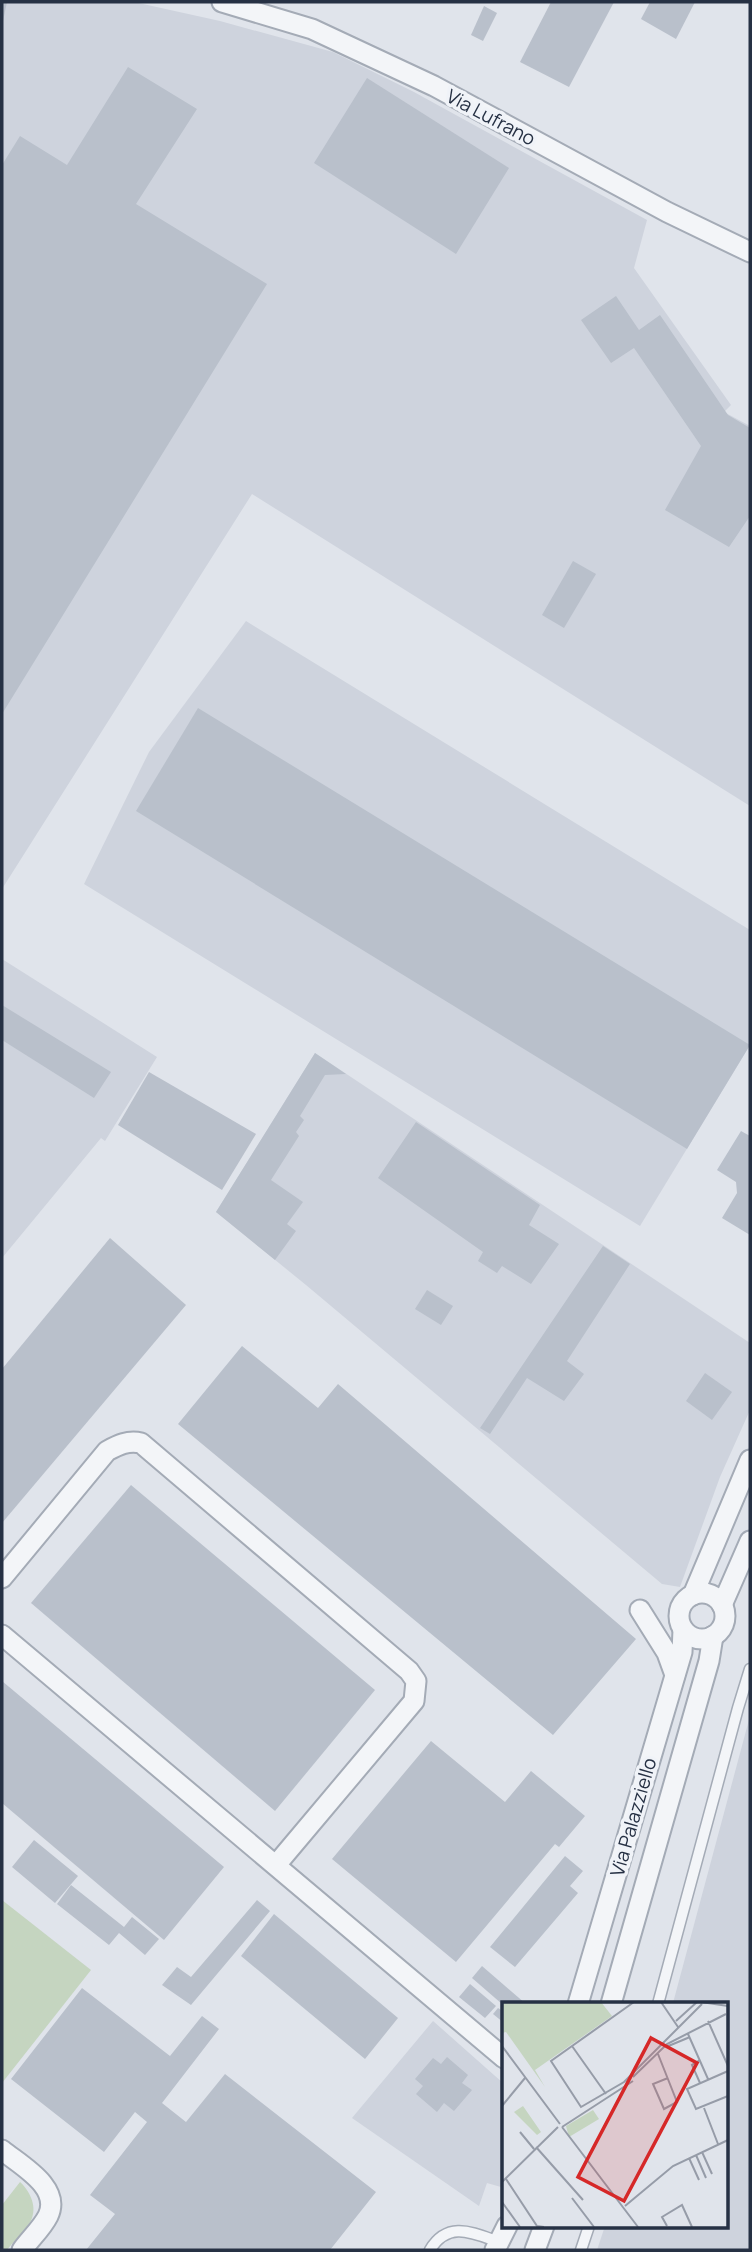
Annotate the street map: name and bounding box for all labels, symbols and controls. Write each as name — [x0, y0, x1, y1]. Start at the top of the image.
street label: Via Lufrano — [442, 83, 540, 151]
street label: Via Palazziello — [604, 1755, 662, 1879]
inset map — [502, 2002, 728, 2228]

